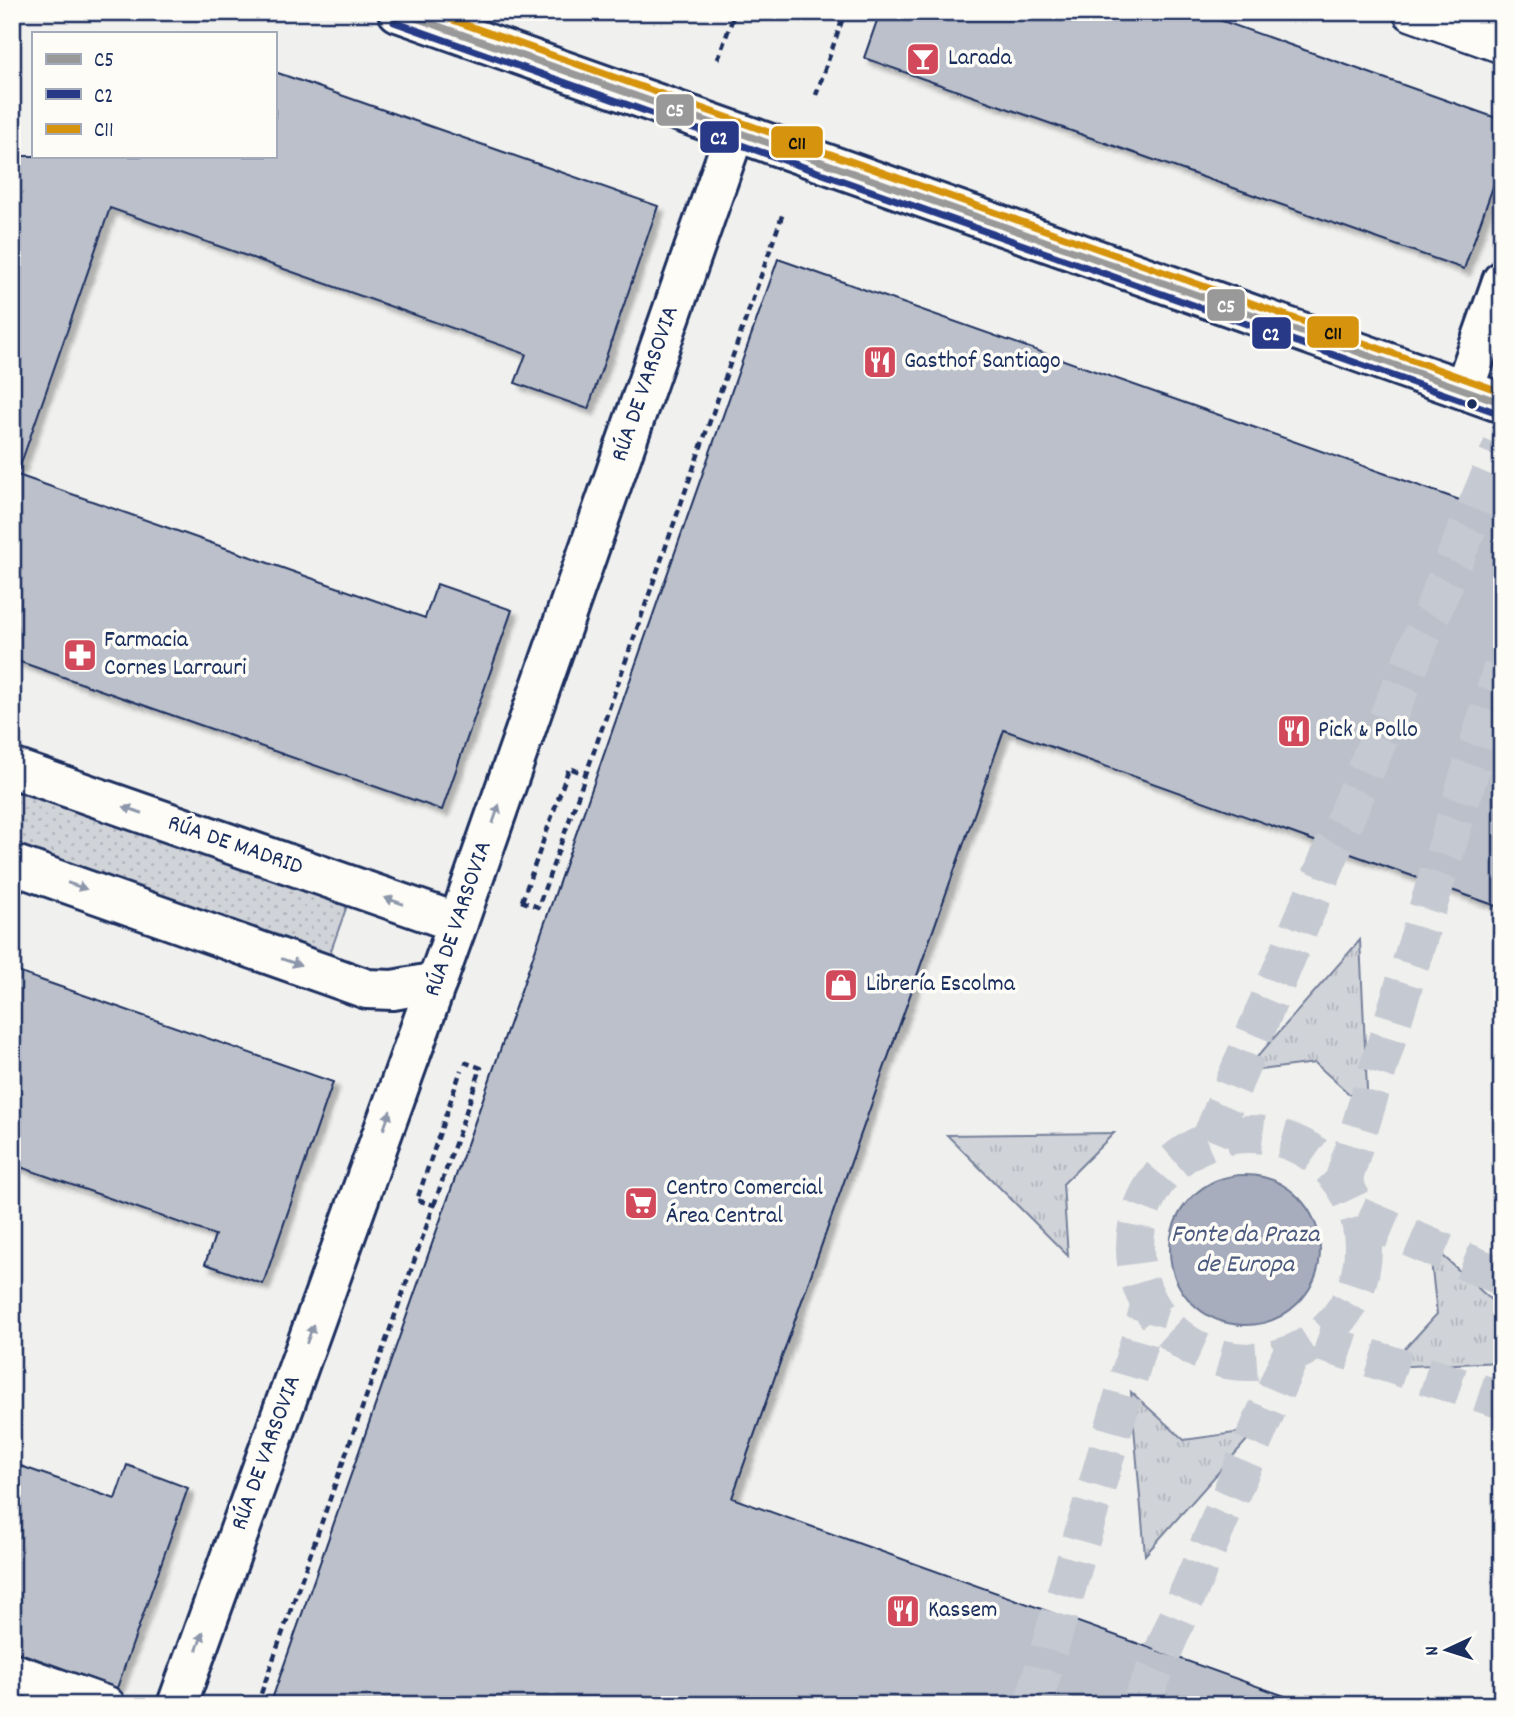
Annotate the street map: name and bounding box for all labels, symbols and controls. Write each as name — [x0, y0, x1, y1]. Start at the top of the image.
legend — [32, 32, 276, 158]
bar icon: Larada — [904, 40, 942, 78]
place label: Larada — [948, 42, 1012, 76]
text: C5 — [94, 47, 114, 77]
text: C2 — [94, 83, 114, 113]
line badge: C5 — [655, 93, 695, 127]
text: C5 — [666, 99, 684, 126]
text: C11 — [94, 117, 114, 147]
line badge: C2 — [699, 120, 740, 154]
line badge: C11 — [770, 125, 824, 159]
text: C2 — [710, 127, 728, 154]
text: C11 — [788, 132, 806, 159]
line badge: C5 — [1206, 288, 1246, 322]
text: C5 — [1217, 295, 1235, 322]
street label: RÚA DE VARSOVIA — [603, 302, 689, 466]
line badge: C11 — [1306, 315, 1360, 349]
line badge: C2 — [1251, 316, 1292, 350]
text: C11 — [1324, 322, 1342, 349]
text: C2 — [1262, 323, 1280, 350]
restaurant icon: Gasthof Santiago — [861, 343, 899, 381]
place label: Gasthof Santiago — [904, 345, 1061, 379]
unlabelled marker — [1465, 397, 1479, 411]
place label: Farmacia Cornes Larrauri — [104, 624, 246, 686]
pharmacy icon: Farmacia Cornes Larrauri — [61, 636, 99, 674]
restaurant icon: Pick & Pollo — [1275, 712, 1313, 750]
place label: Pick & Pollo — [1318, 714, 1418, 748]
one-way arrow — [491, 803, 502, 824]
one-way arrow — [122, 804, 143, 815]
street label: RÚA DE MADRID — [163, 807, 307, 885]
street label: RÚA DE VARSOVIA — [416, 837, 502, 1001]
one-way arrow — [66, 881, 87, 892]
one-way arrow — [383, 895, 404, 906]
one-way arrow — [281, 957, 302, 968]
shop icon: Librería Escolma — [822, 966, 860, 1004]
place label: Librería Escolma — [866, 968, 1016, 1002]
one-way arrow — [382, 1110, 393, 1131]
place label: Centro Comercial Área Central — [666, 1172, 823, 1234]
supermarket icon: Centro Comercial Área Central — [622, 1184, 660, 1222]
water label: Fonte da Praza de Europa — [1171, 1217, 1321, 1284]
one-way arrow — [305, 1324, 316, 1345]
street label: RÚA DE VARSOVIA — [223, 1371, 311, 1535]
restaurant icon: Kassem — [884, 1592, 922, 1630]
place label: Kassem — [928, 1594, 998, 1628]
north arrow — [1412, 1616, 1482, 1686]
one-way arrow — [195, 1630, 206, 1651]
text: N — [1420, 1645, 1447, 1657]

